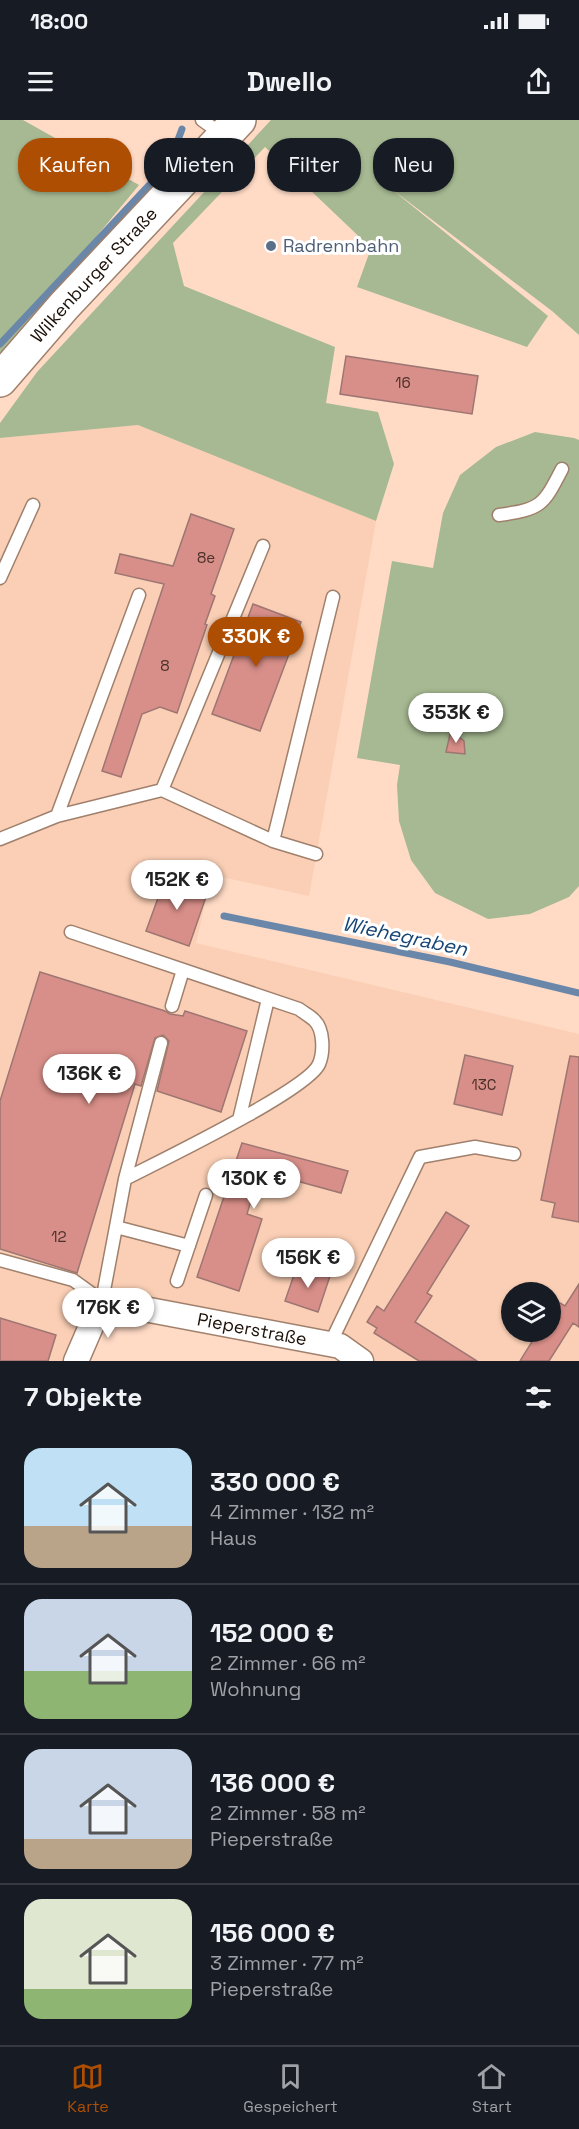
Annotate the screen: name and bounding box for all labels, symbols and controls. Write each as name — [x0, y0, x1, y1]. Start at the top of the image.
text: 18:00 — [30, 7, 88, 35]
text: Dwello — [247, 64, 332, 99]
icon: menu — [24, 65, 57, 98]
icon: share — [522, 65, 555, 98]
chip: Kaufen — [18, 138, 132, 192]
chip: Mieten — [144, 138, 255, 192]
chip: Filter — [267, 138, 361, 192]
chip: Neu — [373, 138, 454, 192]
street label: Wilkenburger Straße — [25, 202, 162, 347]
place label: Radrennbahn — [283, 234, 399, 257]
marker: Radrennbahn — [264, 239, 278, 253]
house number: 16 — [395, 373, 411, 392]
house number: 8e — [197, 548, 215, 567]
pin: 330K € — [207, 617, 305, 668]
text: 330K € — [222, 623, 290, 649]
house number: 8 — [160, 656, 170, 675]
pin: 353K € — [407, 693, 505, 744]
text: 353K € — [422, 699, 490, 725]
pin: 152K € — [128, 860, 226, 911]
text: 152K € — [145, 866, 209, 892]
water label: Wiehegraben — [340, 910, 470, 962]
pin: 136K € — [40, 1054, 138, 1105]
text: 136K € — [57, 1060, 121, 1086]
house number: 13C — [472, 1075, 496, 1094]
pin: 130K € — [205, 1159, 303, 1210]
text: 130K € — [221, 1165, 287, 1191]
house number: 12 — [51, 1227, 67, 1246]
pin: 156K € — [259, 1238, 357, 1289]
text: 156K € — [276, 1244, 340, 1270]
map controls — [501, 1282, 561, 1342]
button: layers — [501, 1282, 561, 1342]
pin: 176K € — [59, 1288, 157, 1339]
text: 176K € — [76, 1294, 140, 1320]
street label: Pieperstraße — [195, 1307, 309, 1350]
text: 7 Objekte — [24, 1380, 142, 1414]
icon: filters — [522, 1381, 555, 1414]
text: 330 000 € — [210, 1465, 340, 1499]
icon: home — [72, 1472, 144, 1544]
text: 4 Zimmer · 132 m² — [210, 1499, 374, 1525]
text: Haus — [210, 1525, 257, 1551]
text: 152 000 € — [210, 1616, 334, 1650]
icon: home — [72, 1623, 144, 1695]
text: 2 Zimmer · 66 m² — [210, 1650, 366, 1676]
text: Wohnung — [210, 1676, 301, 1702]
text: 136 000 € — [210, 1766, 335, 1800]
icon: home — [72, 1773, 144, 1845]
text: 2 Zimmer · 58 m² — [210, 1800, 366, 1826]
text: Pieperstraße — [210, 1826, 333, 1852]
text: 156 000 € — [210, 1916, 335, 1950]
icon: home — [72, 1923, 144, 1995]
text: 3 Zimmer · 77 m² — [210, 1950, 364, 1976]
text: Pieperstraße — [210, 1976, 333, 2002]
tab: Karte — [67, 2060, 109, 2117]
tab: Gespeichert — [243, 2060, 338, 2117]
tab: Start — [472, 2060, 512, 2117]

